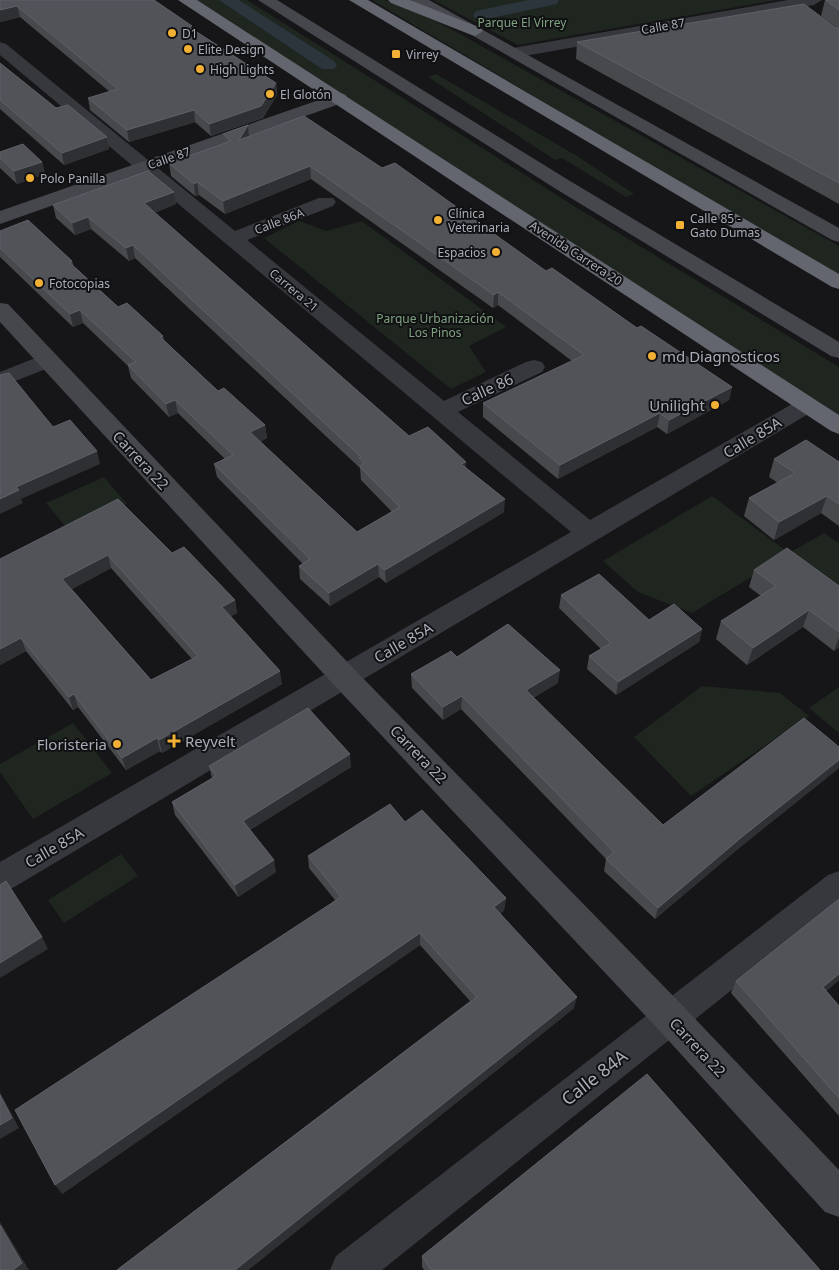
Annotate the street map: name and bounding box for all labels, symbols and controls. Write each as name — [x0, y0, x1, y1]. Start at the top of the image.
park label: Parque El Virrey — [478, 14, 567, 31]
street label: Calle 87 — [640, 14, 686, 38]
place label: D1 — [182, 25, 198, 42]
marker: D1 — [166, 27, 178, 39]
place label: Elite Design — [198, 41, 264, 58]
marker: Elite Design — [182, 43, 194, 55]
place label: Virrey — [406, 46, 439, 63]
marker: Virrey — [390, 48, 402, 60]
place label: High Lights — [210, 61, 274, 78]
marker: High Lights — [194, 63, 206, 75]
place label: El Glotón — [280, 86, 331, 103]
marker: El Glotón — [264, 88, 276, 100]
street label: Calle 87 — [145, 143, 193, 173]
place label: Polo Panilla — [40, 170, 105, 187]
marker: Polo Panilla — [24, 172, 36, 184]
street label: Calle 86A — [252, 204, 307, 238]
place label: Clínica Veterinaria — [448, 205, 510, 236]
place label: Calle 85 - Gato Dumas — [690, 210, 760, 241]
marker: Clínica Veterinaria — [432, 214, 444, 226]
street label: Avenida Carrera 20 — [526, 217, 626, 289]
marker: Calle 85 - Gato Dumas — [674, 219, 686, 231]
place label: Espacios — [438, 244, 486, 261]
marker: Espacios — [490, 246, 502, 258]
street label: Carrera 21 — [266, 265, 322, 315]
place label: Fotocopias — [49, 275, 110, 292]
marker: Fotocopias — [33, 277, 45, 289]
park label: Parque Urbanización Los Pinos — [376, 310, 494, 341]
place label: md Diagnosticos — [662, 346, 780, 366]
marker: md Diagnosticos — [646, 350, 658, 362]
street label: Calle 86 — [458, 368, 516, 410]
place label: Unilight — [649, 395, 706, 415]
marker: Unilight — [709, 399, 721, 411]
street label: Calle 85A — [719, 412, 785, 462]
street label: Carrera 22 — [109, 426, 173, 494]
street label: Calle 85A — [370, 617, 436, 667]
street label: Carrera 22 — [386, 720, 452, 788]
place label: Reyvelt — [185, 731, 236, 751]
place label: Floristeria — [37, 734, 107, 754]
marker: Reyvelt — [167, 734, 181, 748]
marker: Floristeria — [111, 738, 123, 750]
street label: Calle 85A — [21, 822, 87, 872]
street label: Carrera 22 — [666, 1013, 730, 1081]
street label: Calle 84A — [556, 1043, 632, 1110]

